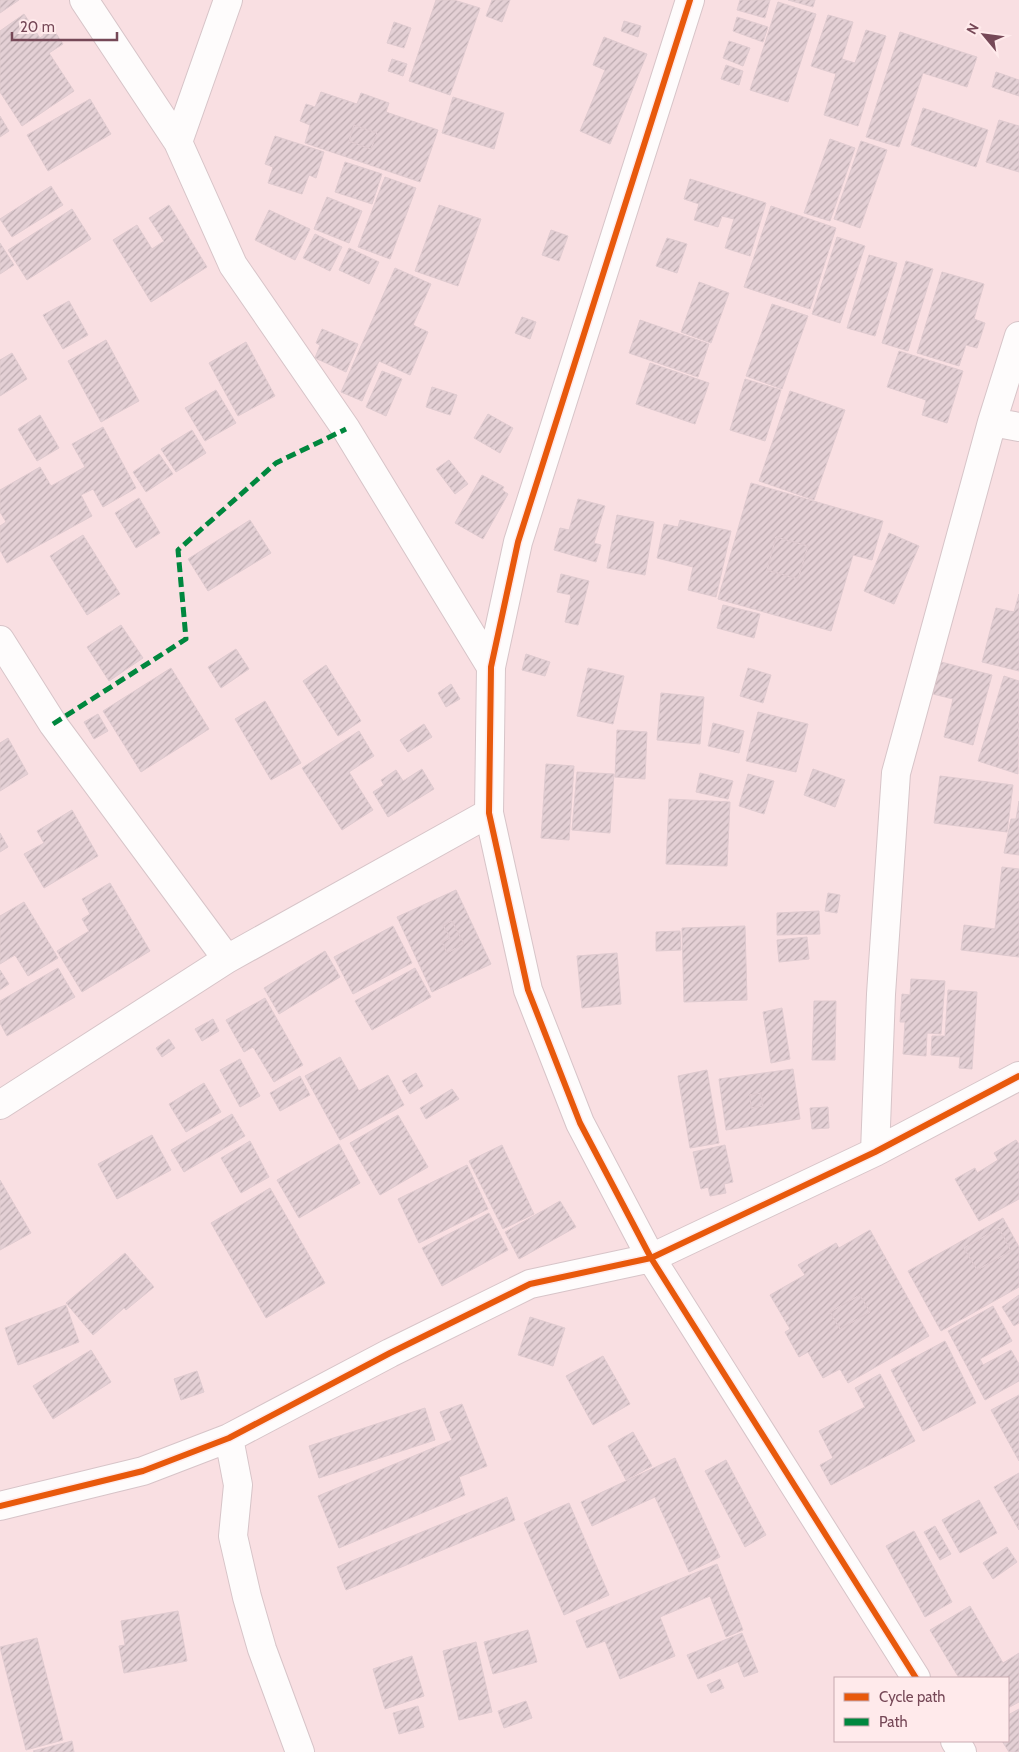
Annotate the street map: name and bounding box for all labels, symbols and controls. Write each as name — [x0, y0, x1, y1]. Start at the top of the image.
scale bar — [12, 10, 118, 42]
north arrow — [959, 10, 1009, 60]
text: 20 m — [20, 18, 55, 36]
text: N — [962, 20, 983, 37]
legend — [834, 1677, 1009, 1742]
text: Cycle path — [879, 1688, 945, 1706]
text: Path — [879, 1713, 908, 1731]

